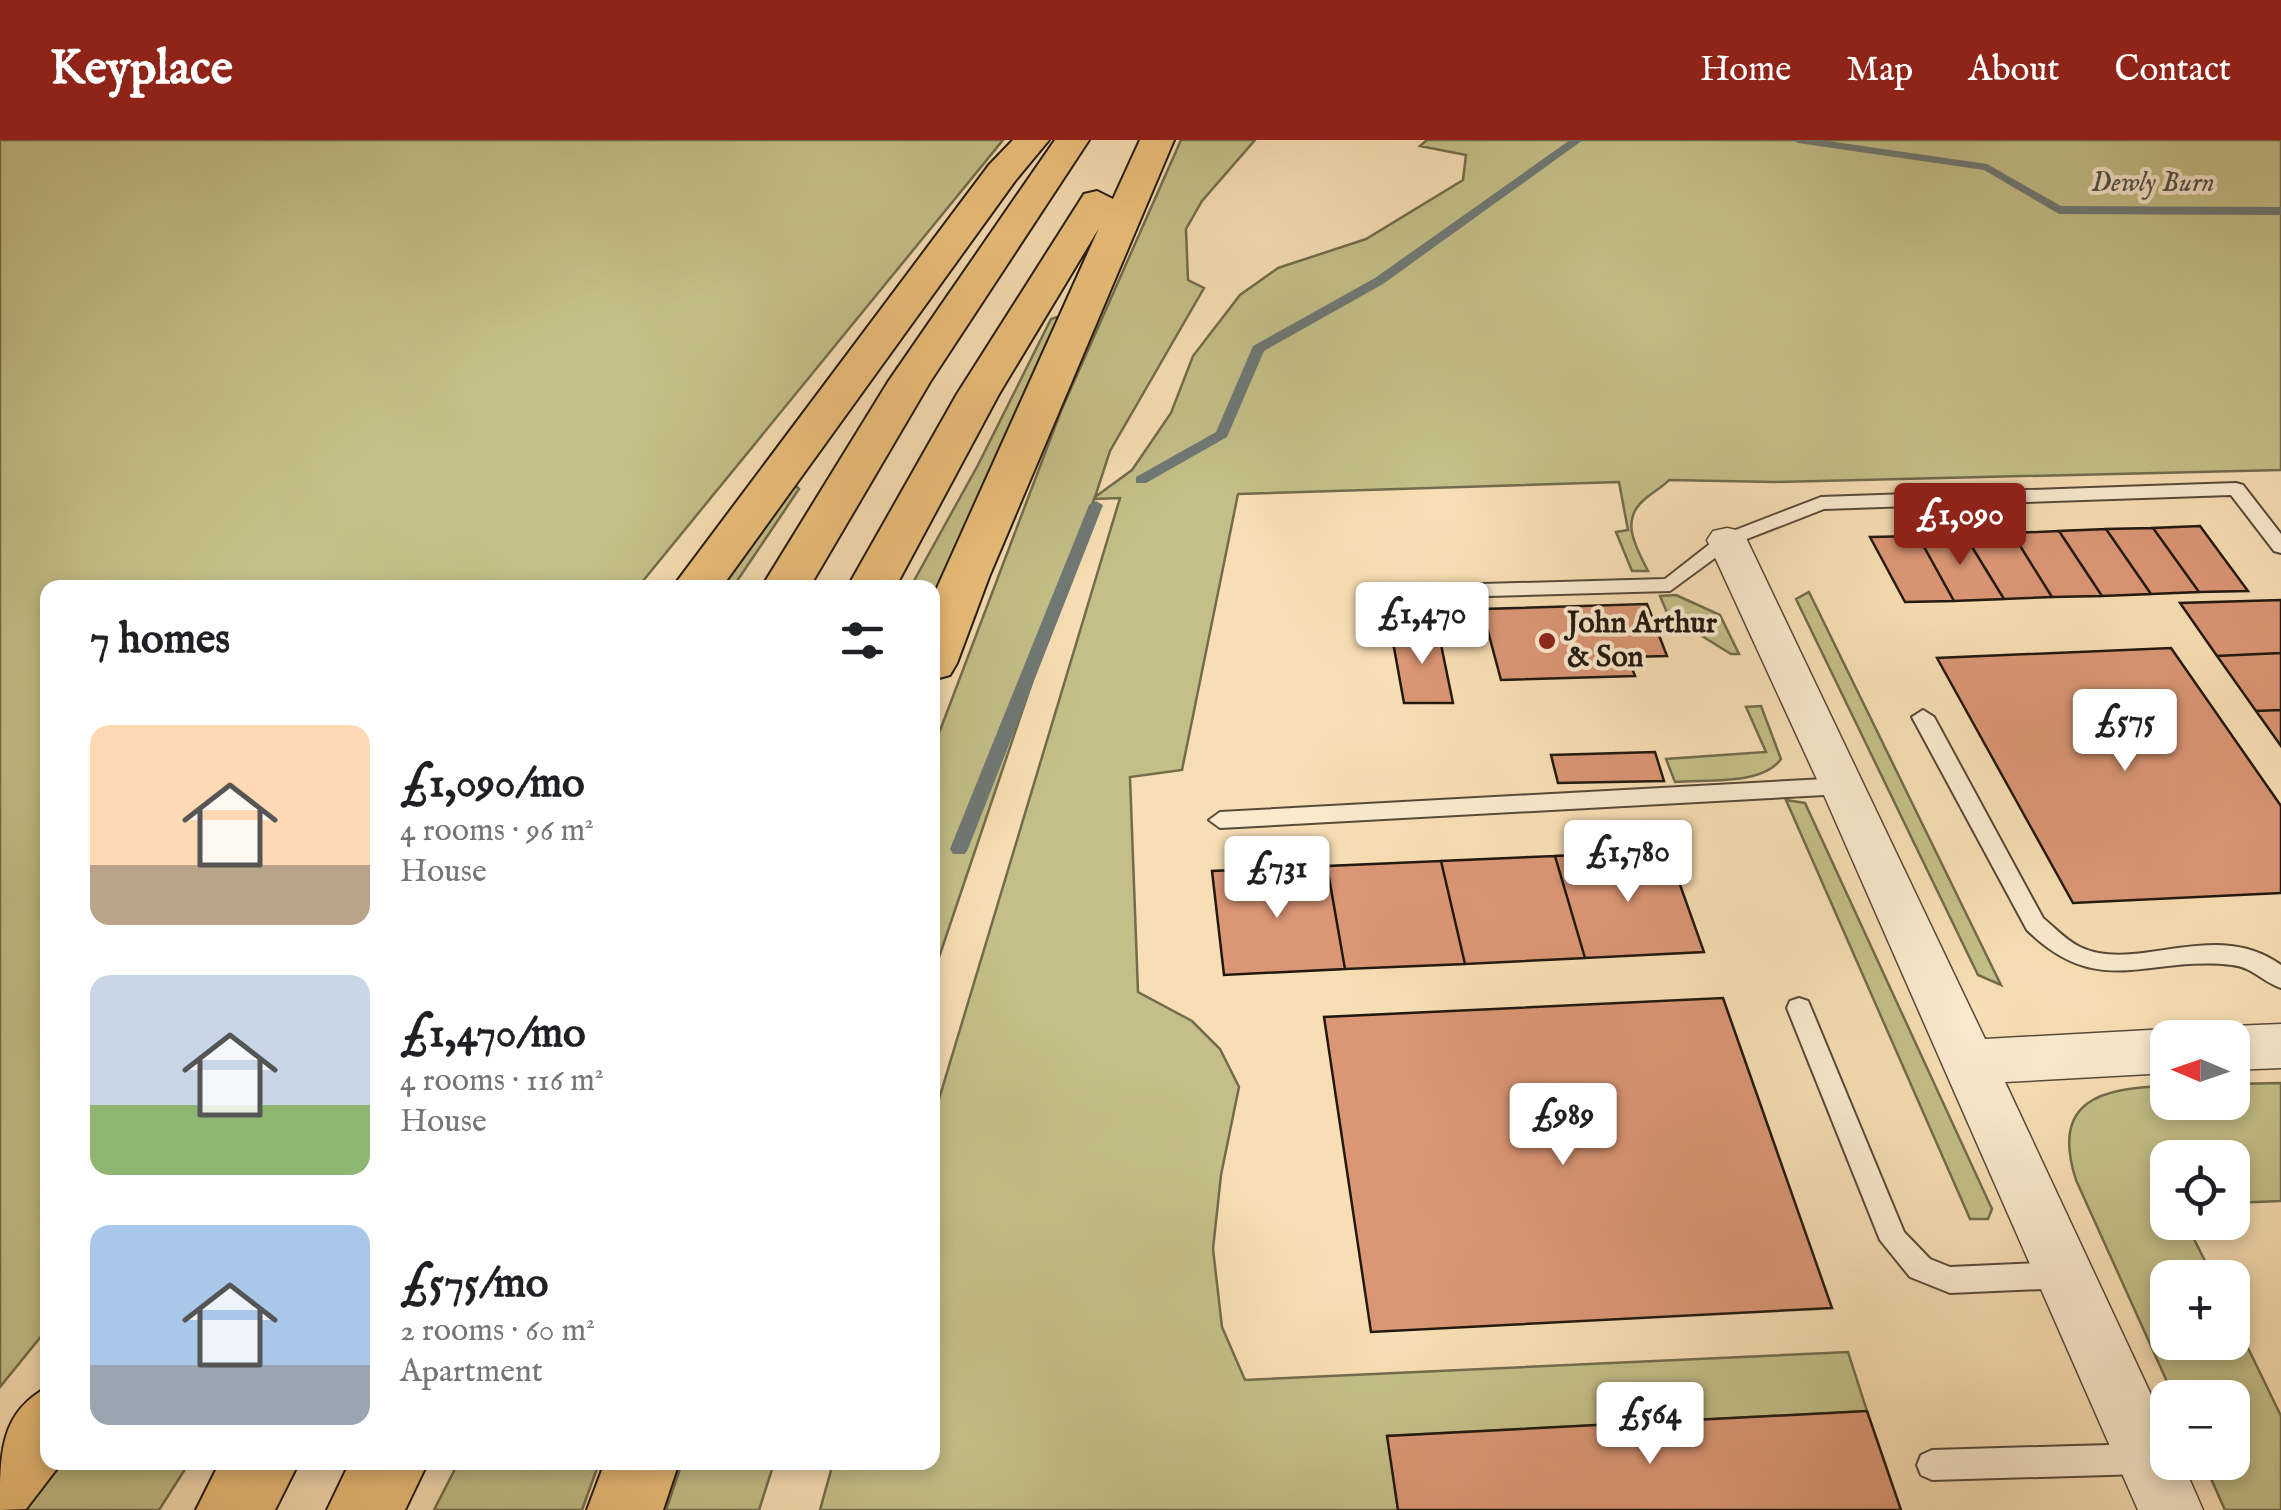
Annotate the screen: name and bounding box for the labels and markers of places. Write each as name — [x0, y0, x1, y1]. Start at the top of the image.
pin: £1,090 — [1879, 483, 2041, 568]
pin: £1,470 — [1341, 582, 1503, 667]
place label: John Arthur & Son — [1563, 605, 1718, 677]
marker: John Arthur & Son — [1536, 630, 1558, 652]
pin: £575 — [2066, 689, 2184, 774]
pin: £1,780 — [1547, 820, 1709, 905]
pin: £731 — [1218, 836, 1336, 921]
pin: £989 — [1504, 1083, 1622, 1168]
pin: £564 — [1591, 1382, 1709, 1467]

